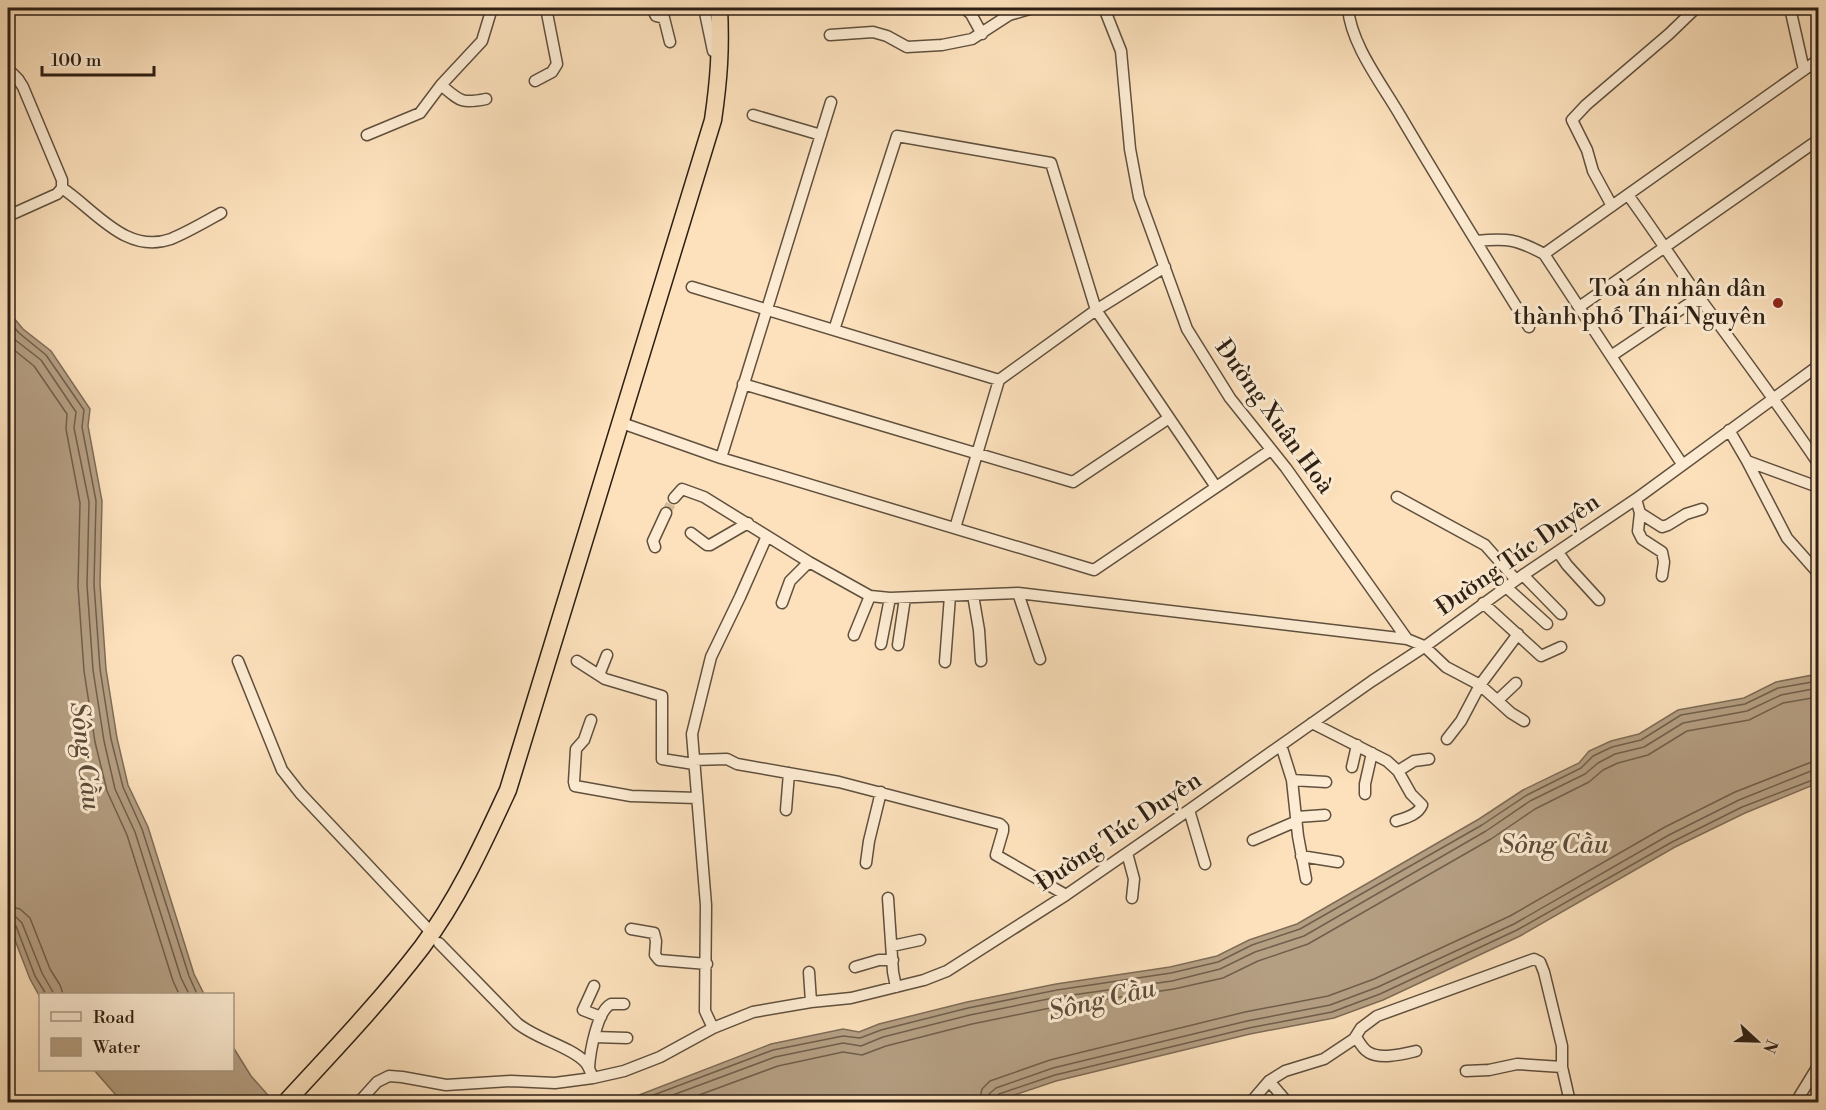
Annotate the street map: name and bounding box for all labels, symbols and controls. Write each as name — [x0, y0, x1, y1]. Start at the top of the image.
scale bar — [42, 39, 154, 77]
text: 100 m — [51, 49, 102, 72]
place label: Toà án nhân dân thành phố Thái Nguyên — [1513, 274, 1766, 332]
marker: Toà án nhân dân thành phố Thái Nguyên — [1771, 296, 1785, 310]
street label: Đường Xuân Hoà — [1208, 334, 1341, 501]
street label: Đường Túc Duyên — [1430, 487, 1606, 623]
water label: Sông Cầu — [62, 700, 108, 812]
street label: Đường Túc Duyên — [1031, 766, 1207, 898]
water label: Sông Cầu — [1499, 829, 1609, 861]
water label: Sông Cầu — [1045, 972, 1159, 1028]
legend — [39, 993, 234, 1071]
text: Road — [93, 1006, 136, 1029]
north arrow — [1727, 1011, 1787, 1071]
text: Water — [92, 1036, 141, 1059]
text: N — [1758, 1037, 1782, 1056]

